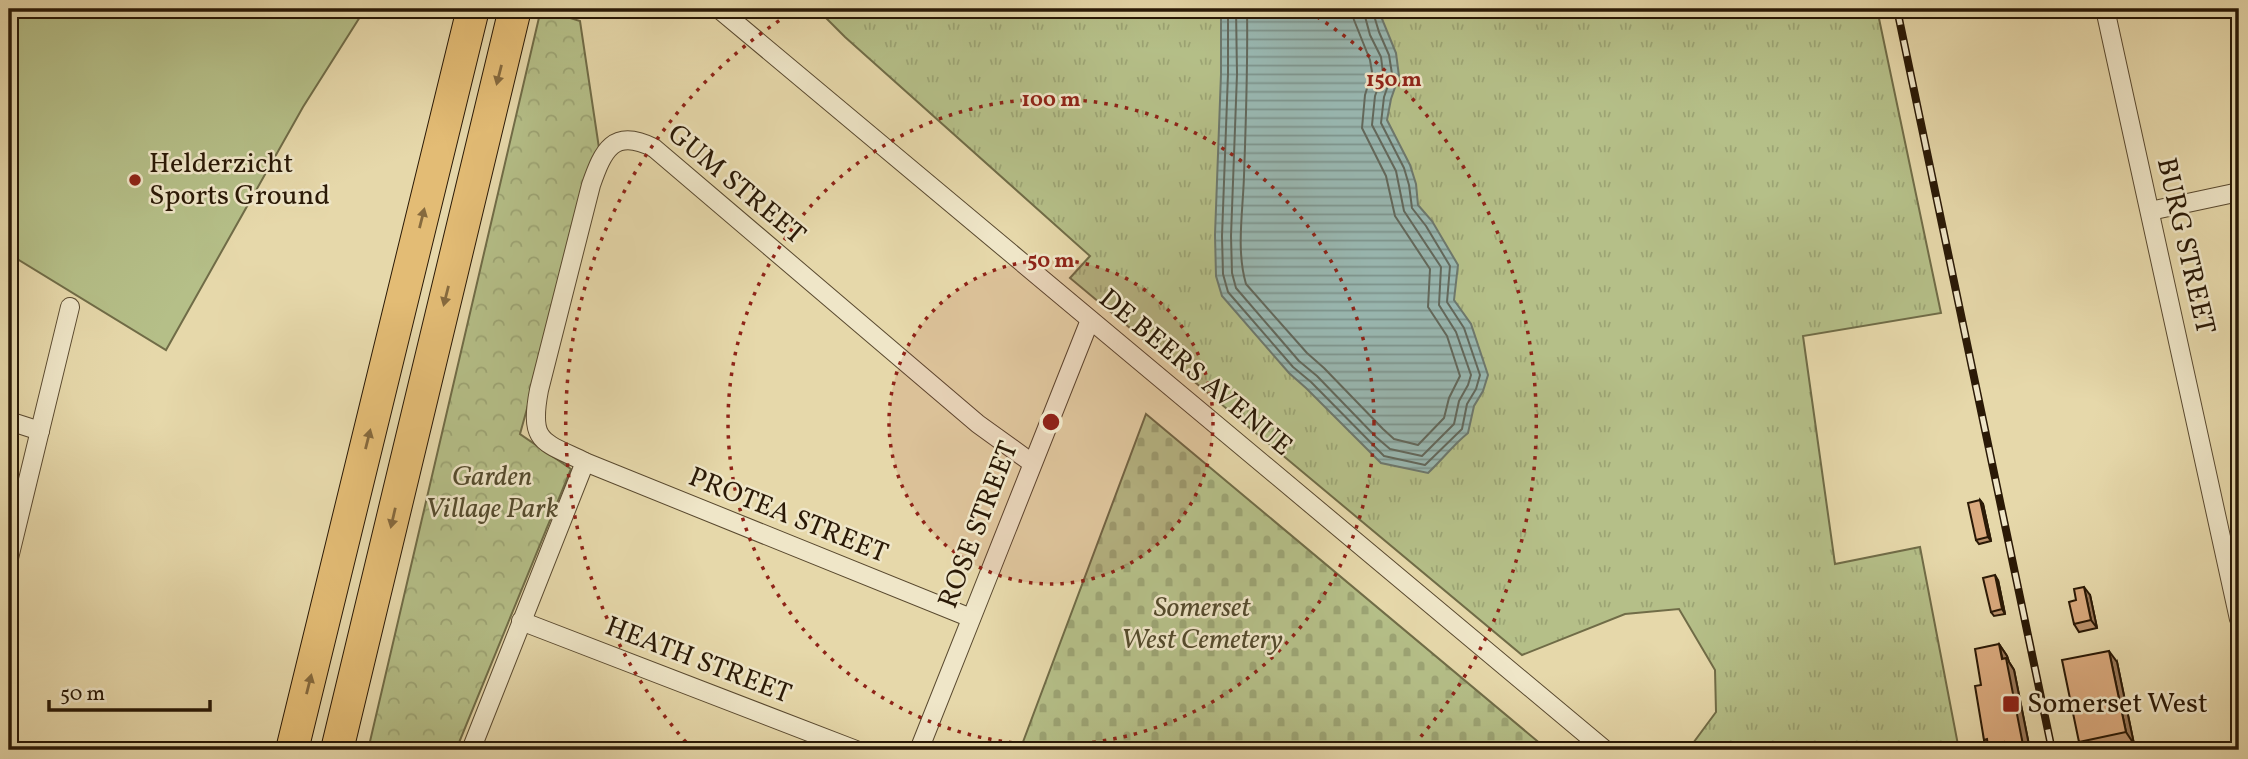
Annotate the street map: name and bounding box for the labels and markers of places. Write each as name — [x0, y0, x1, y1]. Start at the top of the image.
place label: Helderzicht Sports Ground — [149, 145, 330, 216]
marker: Helderzicht Sports Ground — [127, 172, 143, 188]
centre of rings — [1039, 410, 1063, 434]
place label: Somerset West — [2027, 685, 2208, 724]
marker: Somerset West — [2001, 694, 2021, 714]

